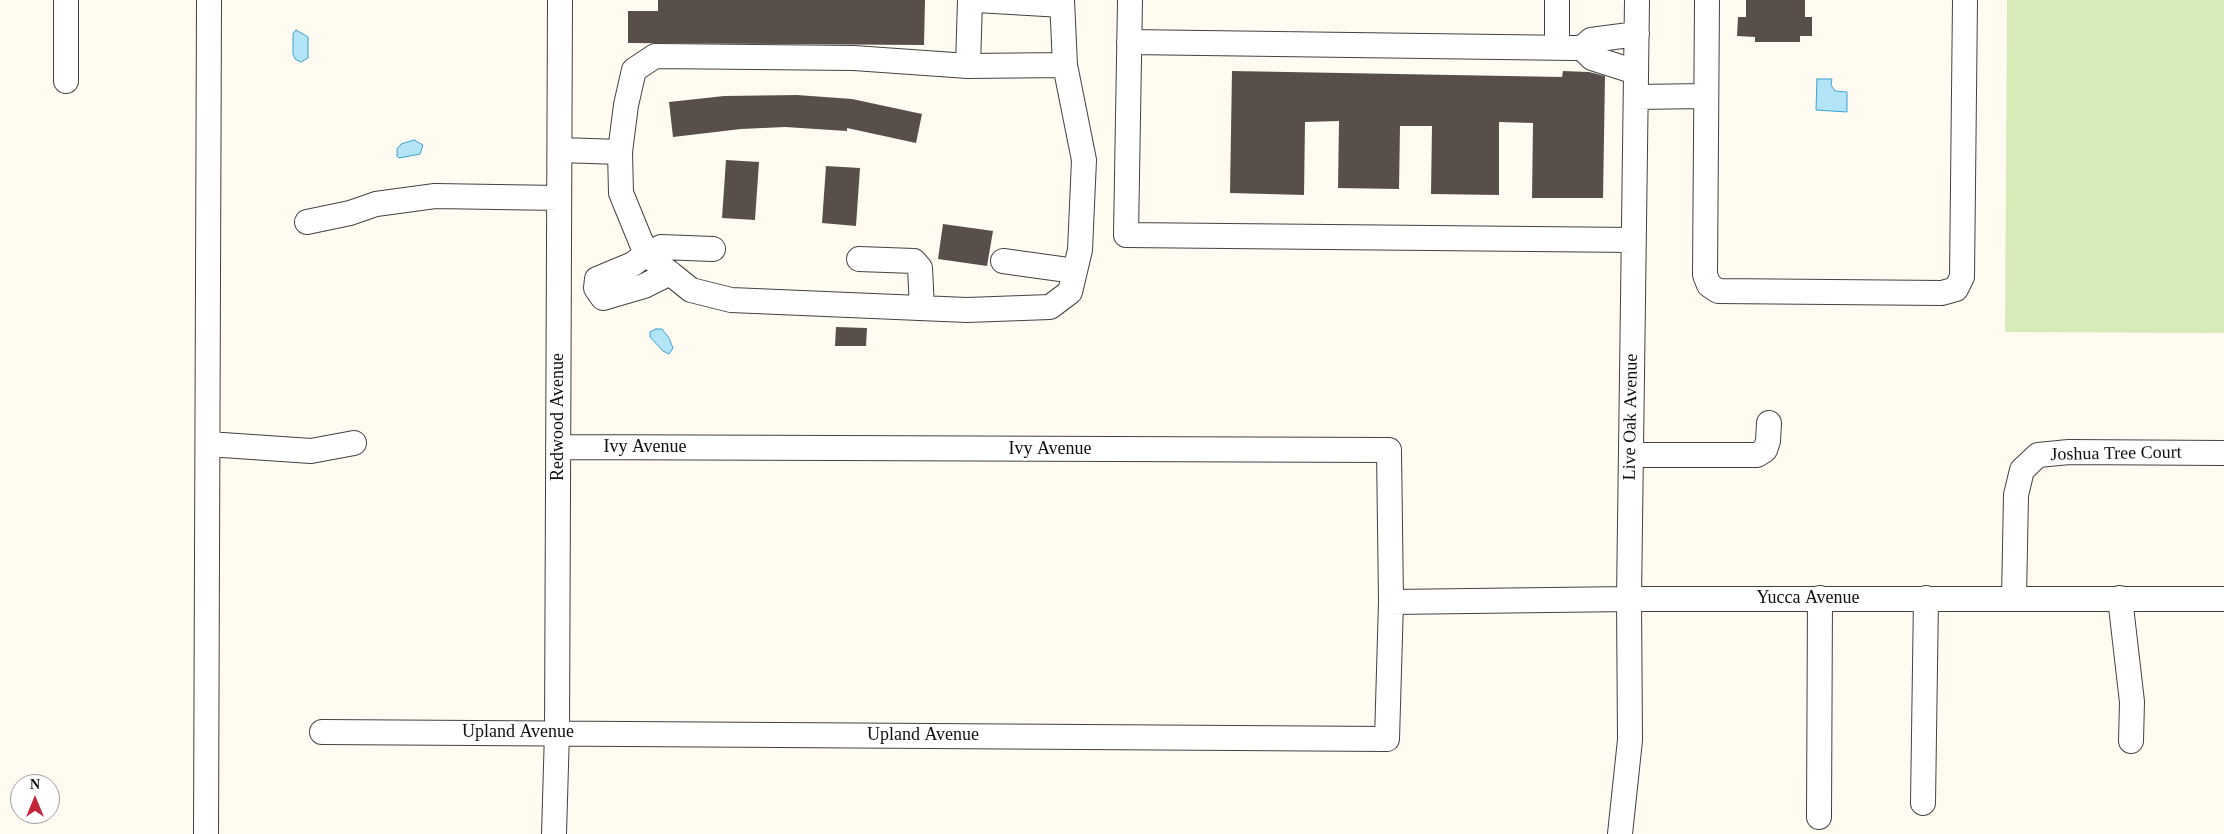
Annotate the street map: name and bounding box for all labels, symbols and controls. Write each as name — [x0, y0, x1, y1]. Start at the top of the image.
street label: Redwood Avenue — [547, 353, 569, 481]
street label: Live Oak Avenue — [1619, 354, 1643, 480]
street label: Ivy Avenue — [603, 436, 687, 458]
street label: Ivy Avenue — [1008, 438, 1092, 460]
street label: Joshua Tree Court — [2050, 442, 2182, 466]
street label: Yucca Avenue — [1756, 587, 1860, 609]
street label: Upland Avenue — [462, 721, 574, 743]
street label: Upland Avenue — [867, 724, 979, 746]
north arrow — [10, 774, 60, 824]
text: N — [30, 777, 40, 792]

